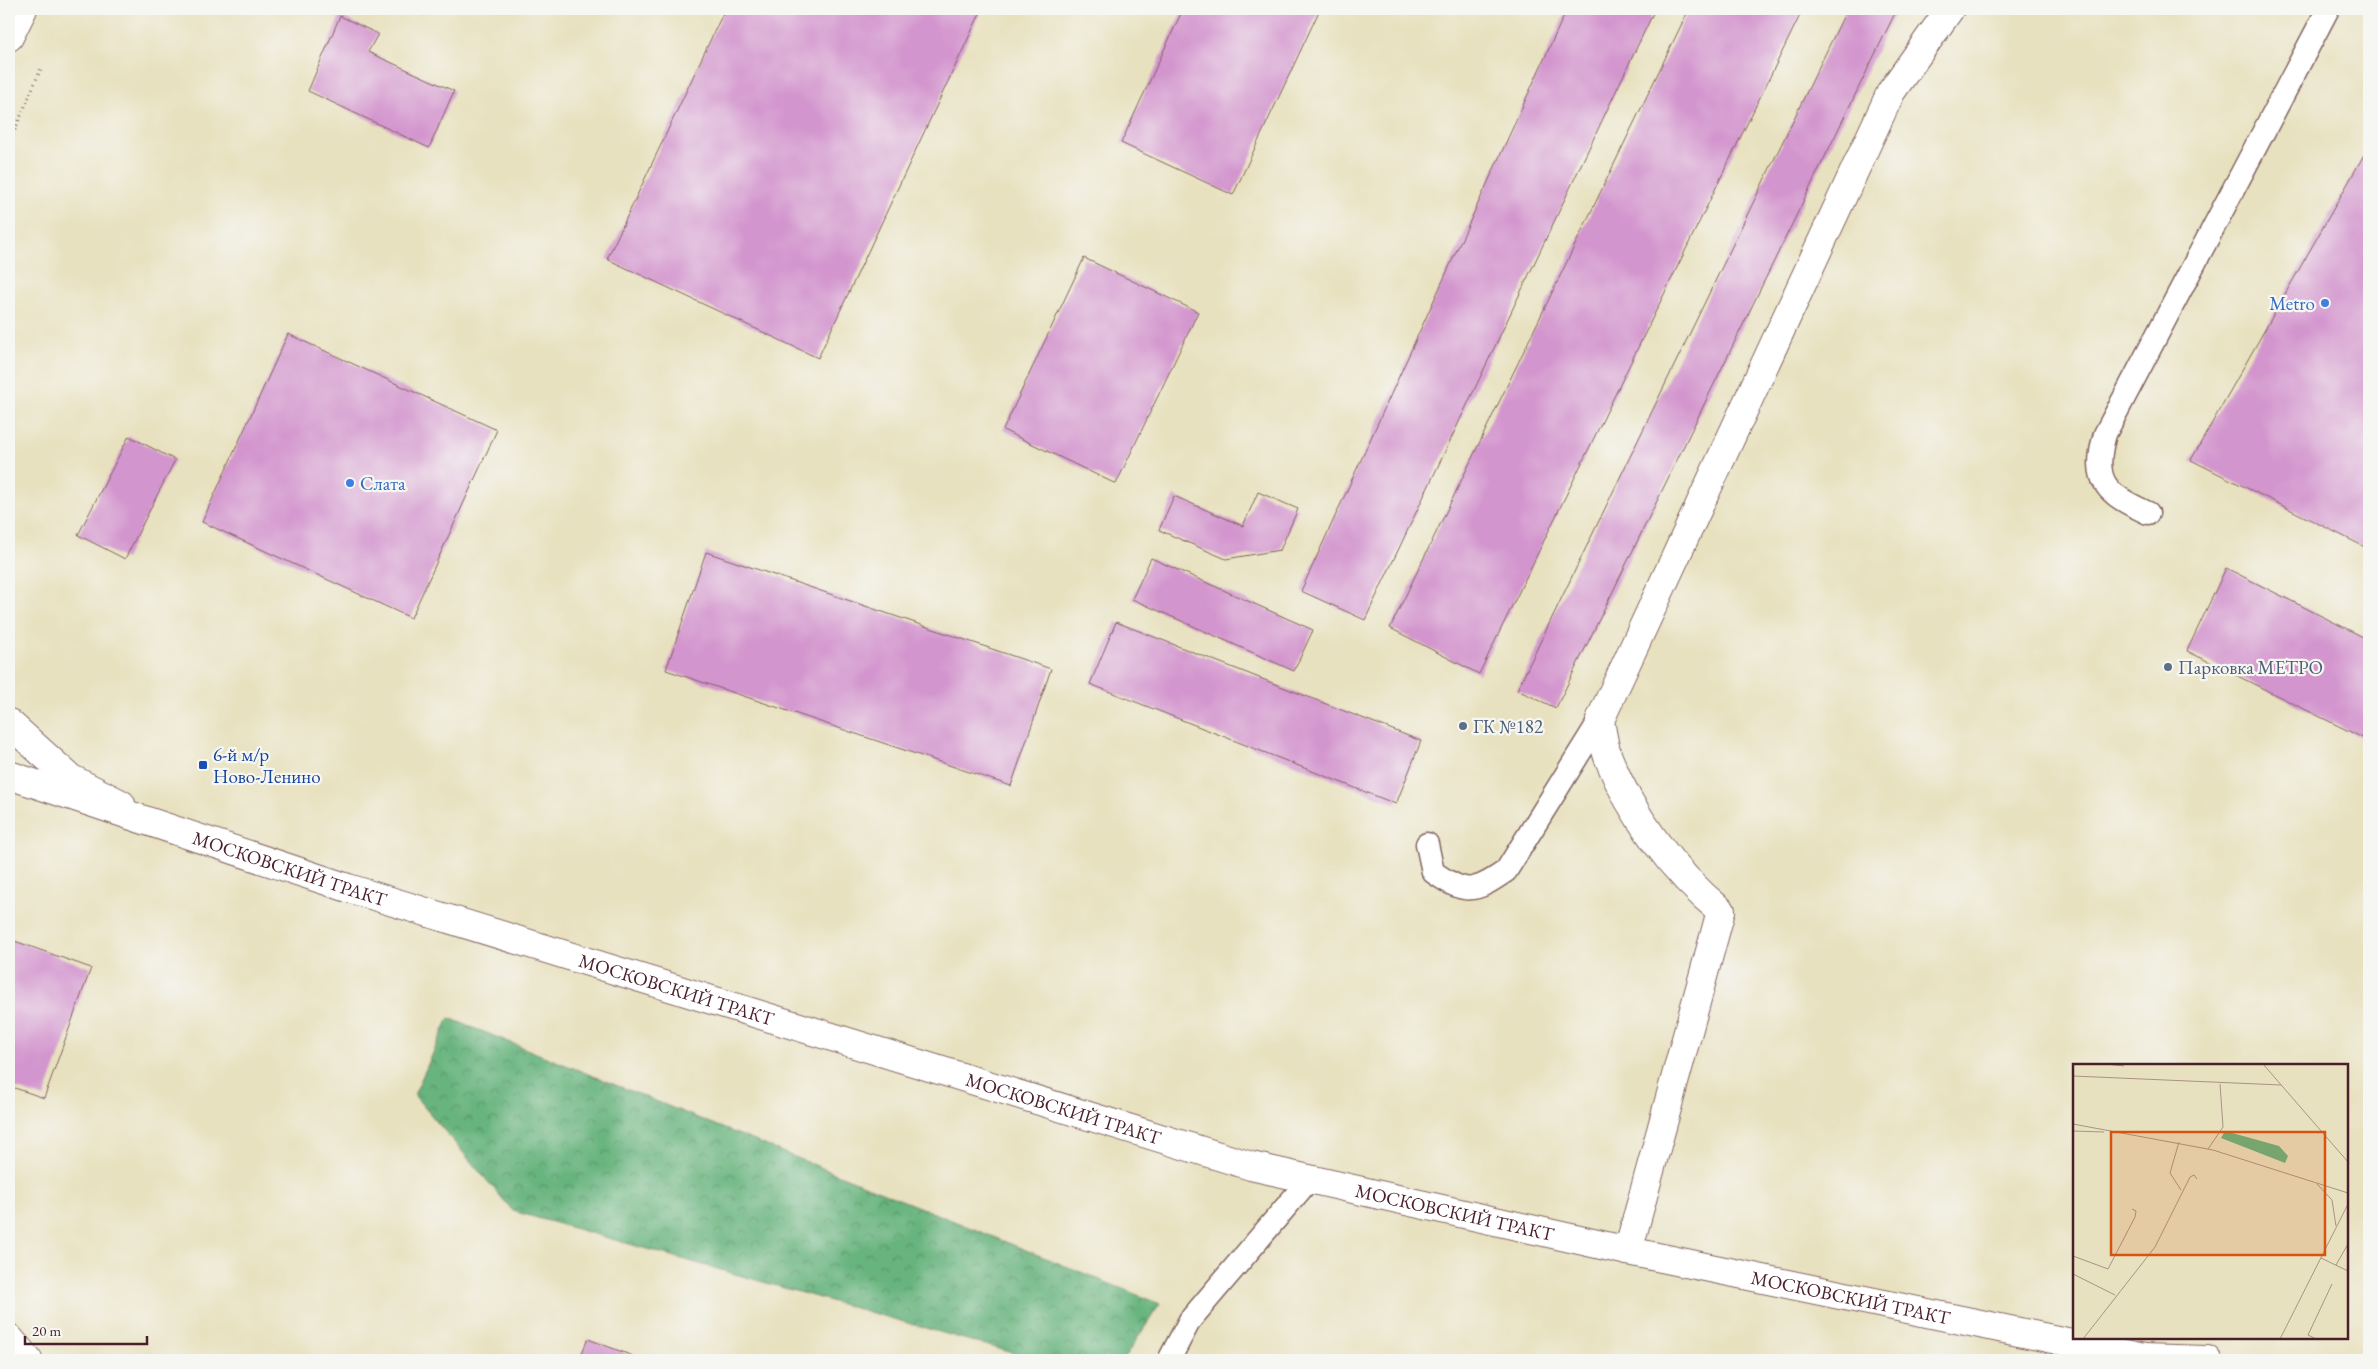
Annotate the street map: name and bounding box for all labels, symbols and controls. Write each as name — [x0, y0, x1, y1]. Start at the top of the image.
place label: Metro — [2269, 291, 2315, 316]
marker: Metro — [2319, 297, 2331, 309]
place label: Слата — [360, 471, 406, 496]
marker: Слата — [344, 477, 356, 489]
place label: Парковка МЕТРО — [2178, 655, 2323, 680]
marker: Парковка МЕТРО — [2162, 661, 2174, 673]
place label: ГК №182 — [1473, 714, 1543, 739]
marker: ГК №182 — [1457, 720, 1469, 732]
place label: 6-й м/р Ново-Ленино — [213, 742, 321, 789]
marker: 6-й м/р Ново-Ленино — [197, 759, 209, 771]
street label: МОСКОВСКИЙ ТРАКТ — [189, 825, 390, 912]
street label: МОСКОВСКИЙ ТРАКТ — [576, 948, 777, 1031]
inset map — [2073, 1064, 2348, 1339]
street label: МОСКОВСКИЙ ТРАКТ — [963, 1067, 1164, 1151]
street label: МОСКОВСКИЙ ТРАКТ — [1353, 1178, 1557, 1247]
street label: МОСКОВСКИЙ ТРАКТ — [1749, 1265, 1953, 1331]
scale bar — [25, 1314, 148, 1346]
text: 20 m — [32, 1321, 61, 1340]

